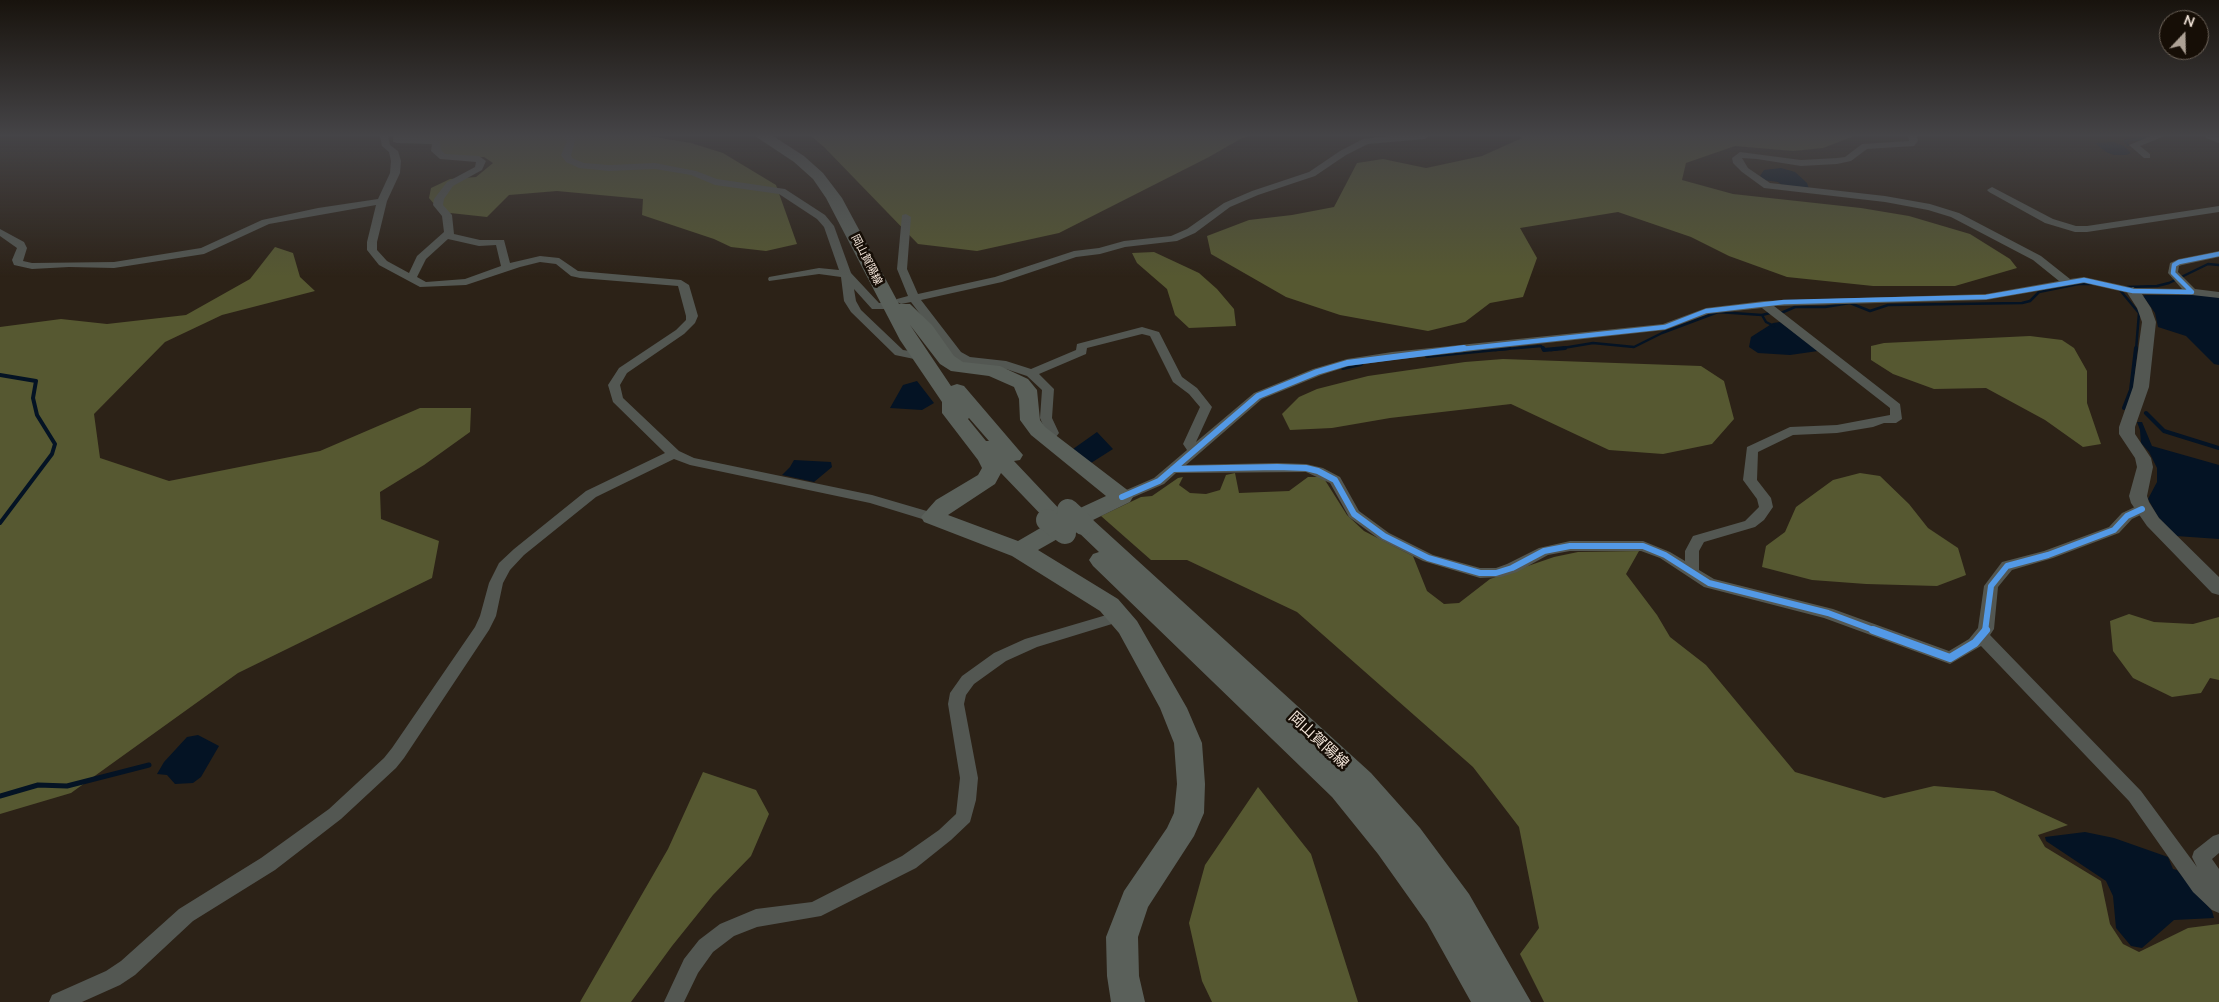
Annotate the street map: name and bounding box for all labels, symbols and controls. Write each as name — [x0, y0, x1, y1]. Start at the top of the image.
north arrow — [2159, 10, 2209, 60]
text: N — [2181, 11, 2197, 32]
street label: 岡山賀陽線 — [848, 233, 884, 287]
street label: 岡山賀陽線 — [1284, 709, 1352, 773]

